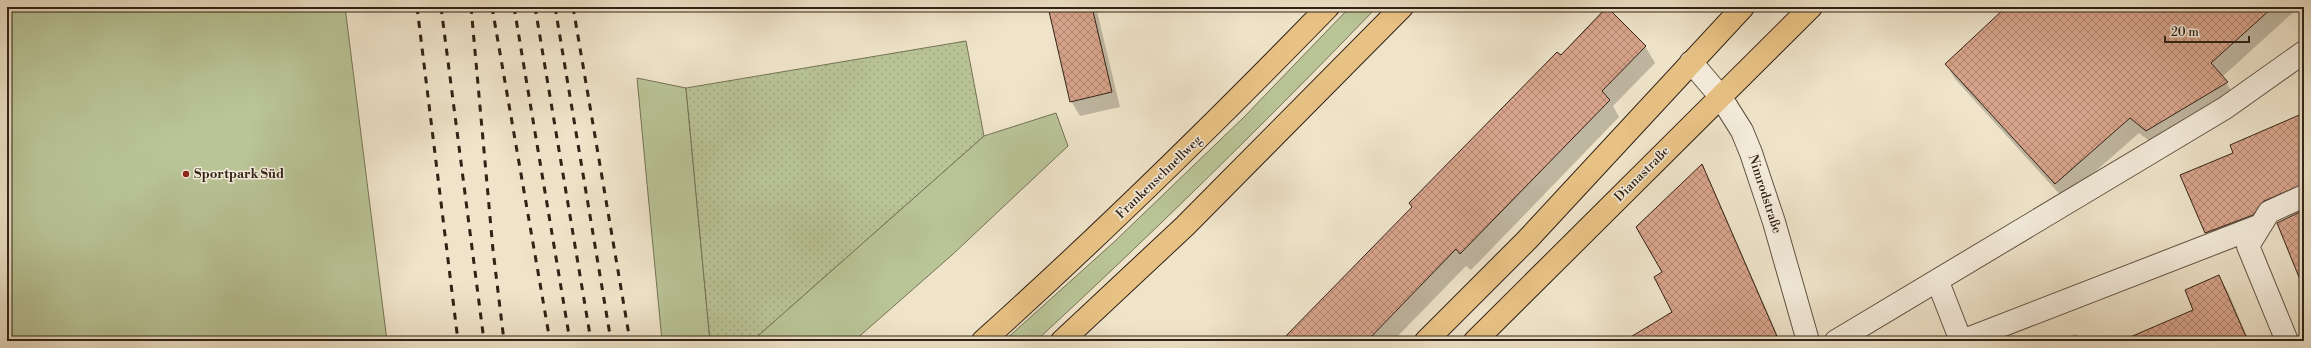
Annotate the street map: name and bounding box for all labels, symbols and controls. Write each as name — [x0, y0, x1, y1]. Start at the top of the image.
scale bar — [2165, 18, 2249, 44]
text: 20 m — [2171, 25, 2199, 40]
street label: Frankenschnellweg — [1113, 132, 1206, 222]
street label: Dianastraße — [1611, 143, 1673, 205]
street label: Nimrodstraße — [1745, 153, 1785, 236]
place label: Sportpark Süd — [194, 166, 284, 182]
marker: Sportpark Süd — [181, 169, 191, 179]

